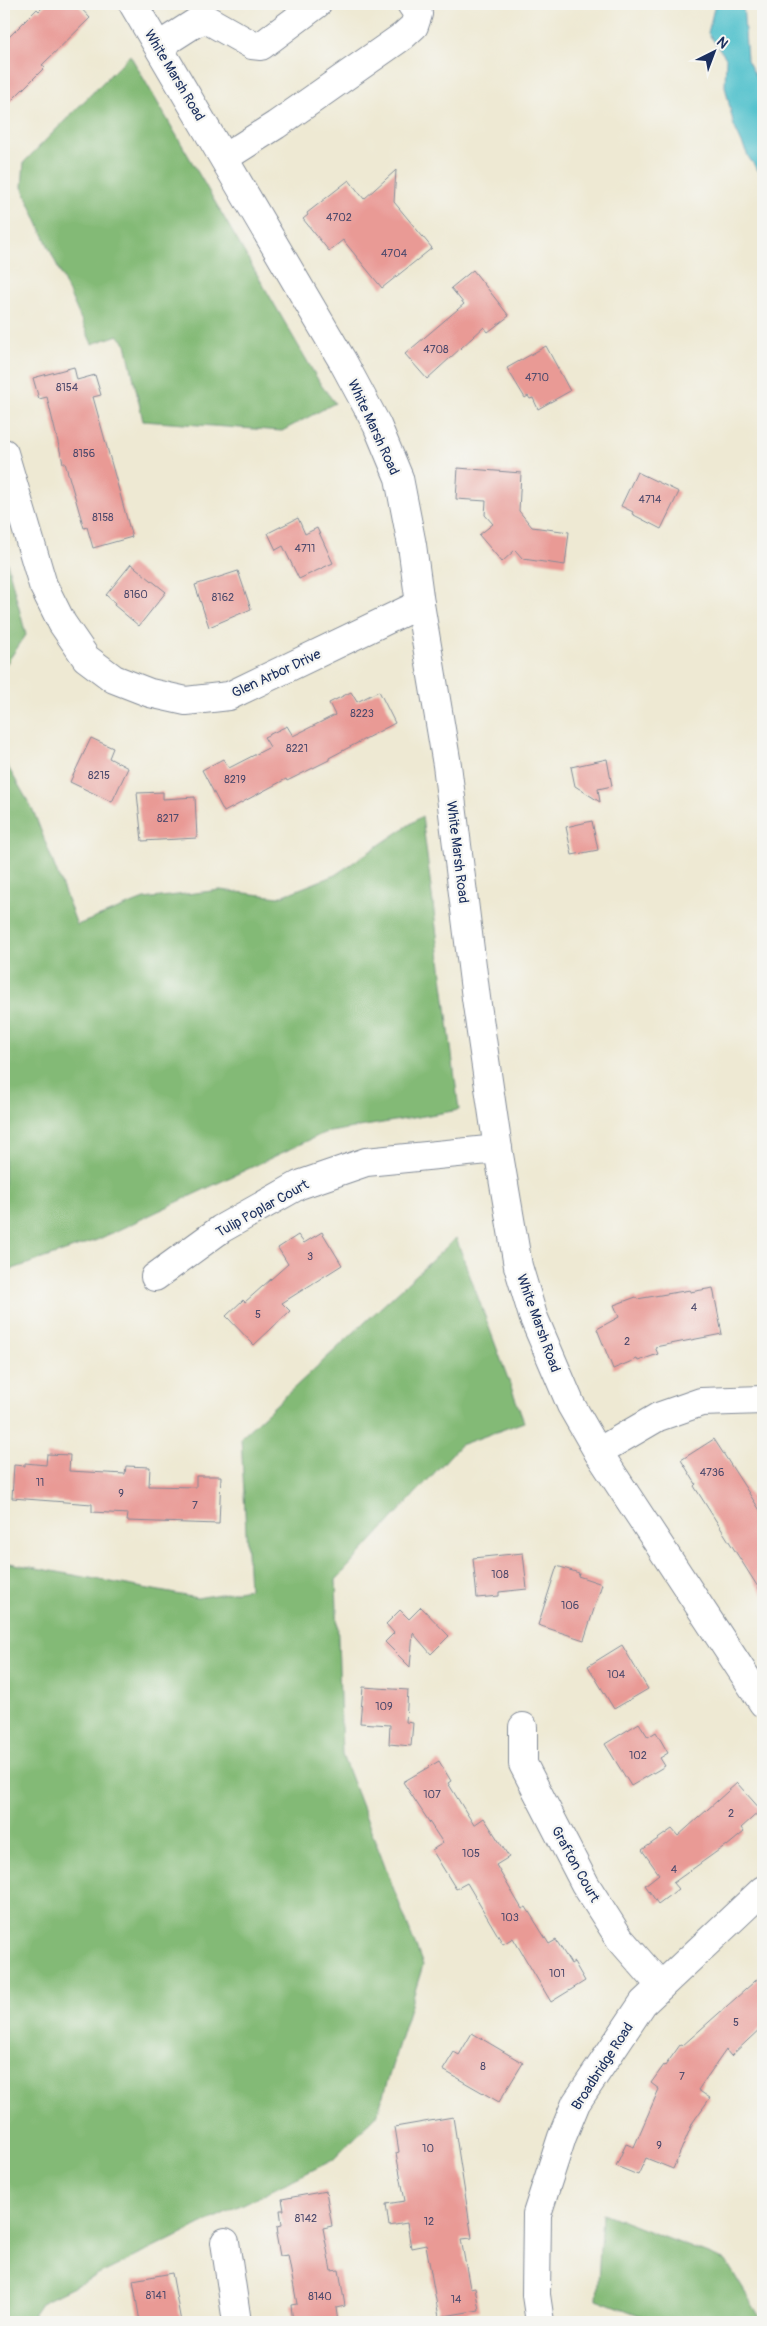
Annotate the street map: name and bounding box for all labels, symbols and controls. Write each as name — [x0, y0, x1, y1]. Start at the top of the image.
street label: White Marsh Road — [141, 27, 208, 124]
north arrow — [690, 28, 740, 78]
text: N — [713, 33, 732, 52]
house number: 4702 — [326, 211, 352, 224]
house number: 4704 — [381, 247, 408, 260]
house number: 4708 — [423, 343, 449, 356]
house number: 4710 — [525, 371, 549, 384]
street label: White Marsh Road — [344, 377, 403, 478]
house number: 8154 — [56, 381, 79, 394]
house number: 8156 — [73, 447, 95, 460]
house number: 4714 — [639, 493, 662, 506]
house number: 8158 — [92, 511, 114, 524]
house number: 4711 — [295, 542, 315, 555]
house number: 8160 — [124, 588, 148, 601]
house number: 8162 — [212, 591, 234, 604]
street label: Glen Arbor Drive — [229, 645, 324, 702]
house number: 8223 — [350, 707, 374, 720]
house number: 8221 — [286, 742, 308, 755]
house number: 8215 — [88, 769, 110, 782]
house number: 8219 — [224, 773, 246, 786]
street label: White Marsh Road — [443, 800, 472, 904]
house number: 8217 — [157, 812, 179, 825]
street label: Tulip Poplar Court — [213, 1176, 312, 1241]
house number: 3 — [307, 1250, 313, 1263]
street label: White Marsh Road — [513, 1272, 564, 1375]
house number: 4 — [691, 1301, 698, 1314]
house number: 5 — [255, 1308, 261, 1321]
house number: 2 — [624, 1335, 630, 1348]
house number: 4736 — [700, 1466, 724, 1479]
house number: 11 — [36, 1476, 44, 1489]
house number: 9 — [118, 1487, 124, 1500]
house number: 7 — [192, 1499, 198, 1512]
house number: 108 — [491, 1568, 509, 1581]
house number: 106 — [561, 1599, 579, 1612]
house number: 104 — [607, 1668, 626, 1681]
house number: 109 — [375, 1700, 393, 1713]
house number: 102 — [629, 1749, 647, 1762]
house number: 107 — [423, 1788, 441, 1801]
house number: 2 — [728, 1807, 734, 1820]
street label: Grafton Court — [548, 1823, 604, 1906]
house number: 105 — [462, 1847, 480, 1860]
house number: 4 — [671, 1863, 678, 1876]
house number: 103 — [501, 1911, 519, 1924]
house number: 101 — [549, 1967, 565, 1980]
house number: 5 — [733, 2016, 739, 2029]
street label: Broadbridge Road — [568, 2019, 637, 2113]
house number: 8 — [480, 2060, 486, 2073]
house number: 7 — [679, 2070, 685, 2083]
house number: 9 — [656, 2139, 662, 2152]
house number: 10 — [422, 2142, 434, 2155]
house number: 8142 — [295, 2212, 317, 2225]
house number: 12 — [424, 2215, 434, 2228]
house number: 8141 — [146, 2289, 166, 2302]
house number: 8140 — [308, 2290, 332, 2303]
house number: 14 — [451, 2293, 462, 2306]

